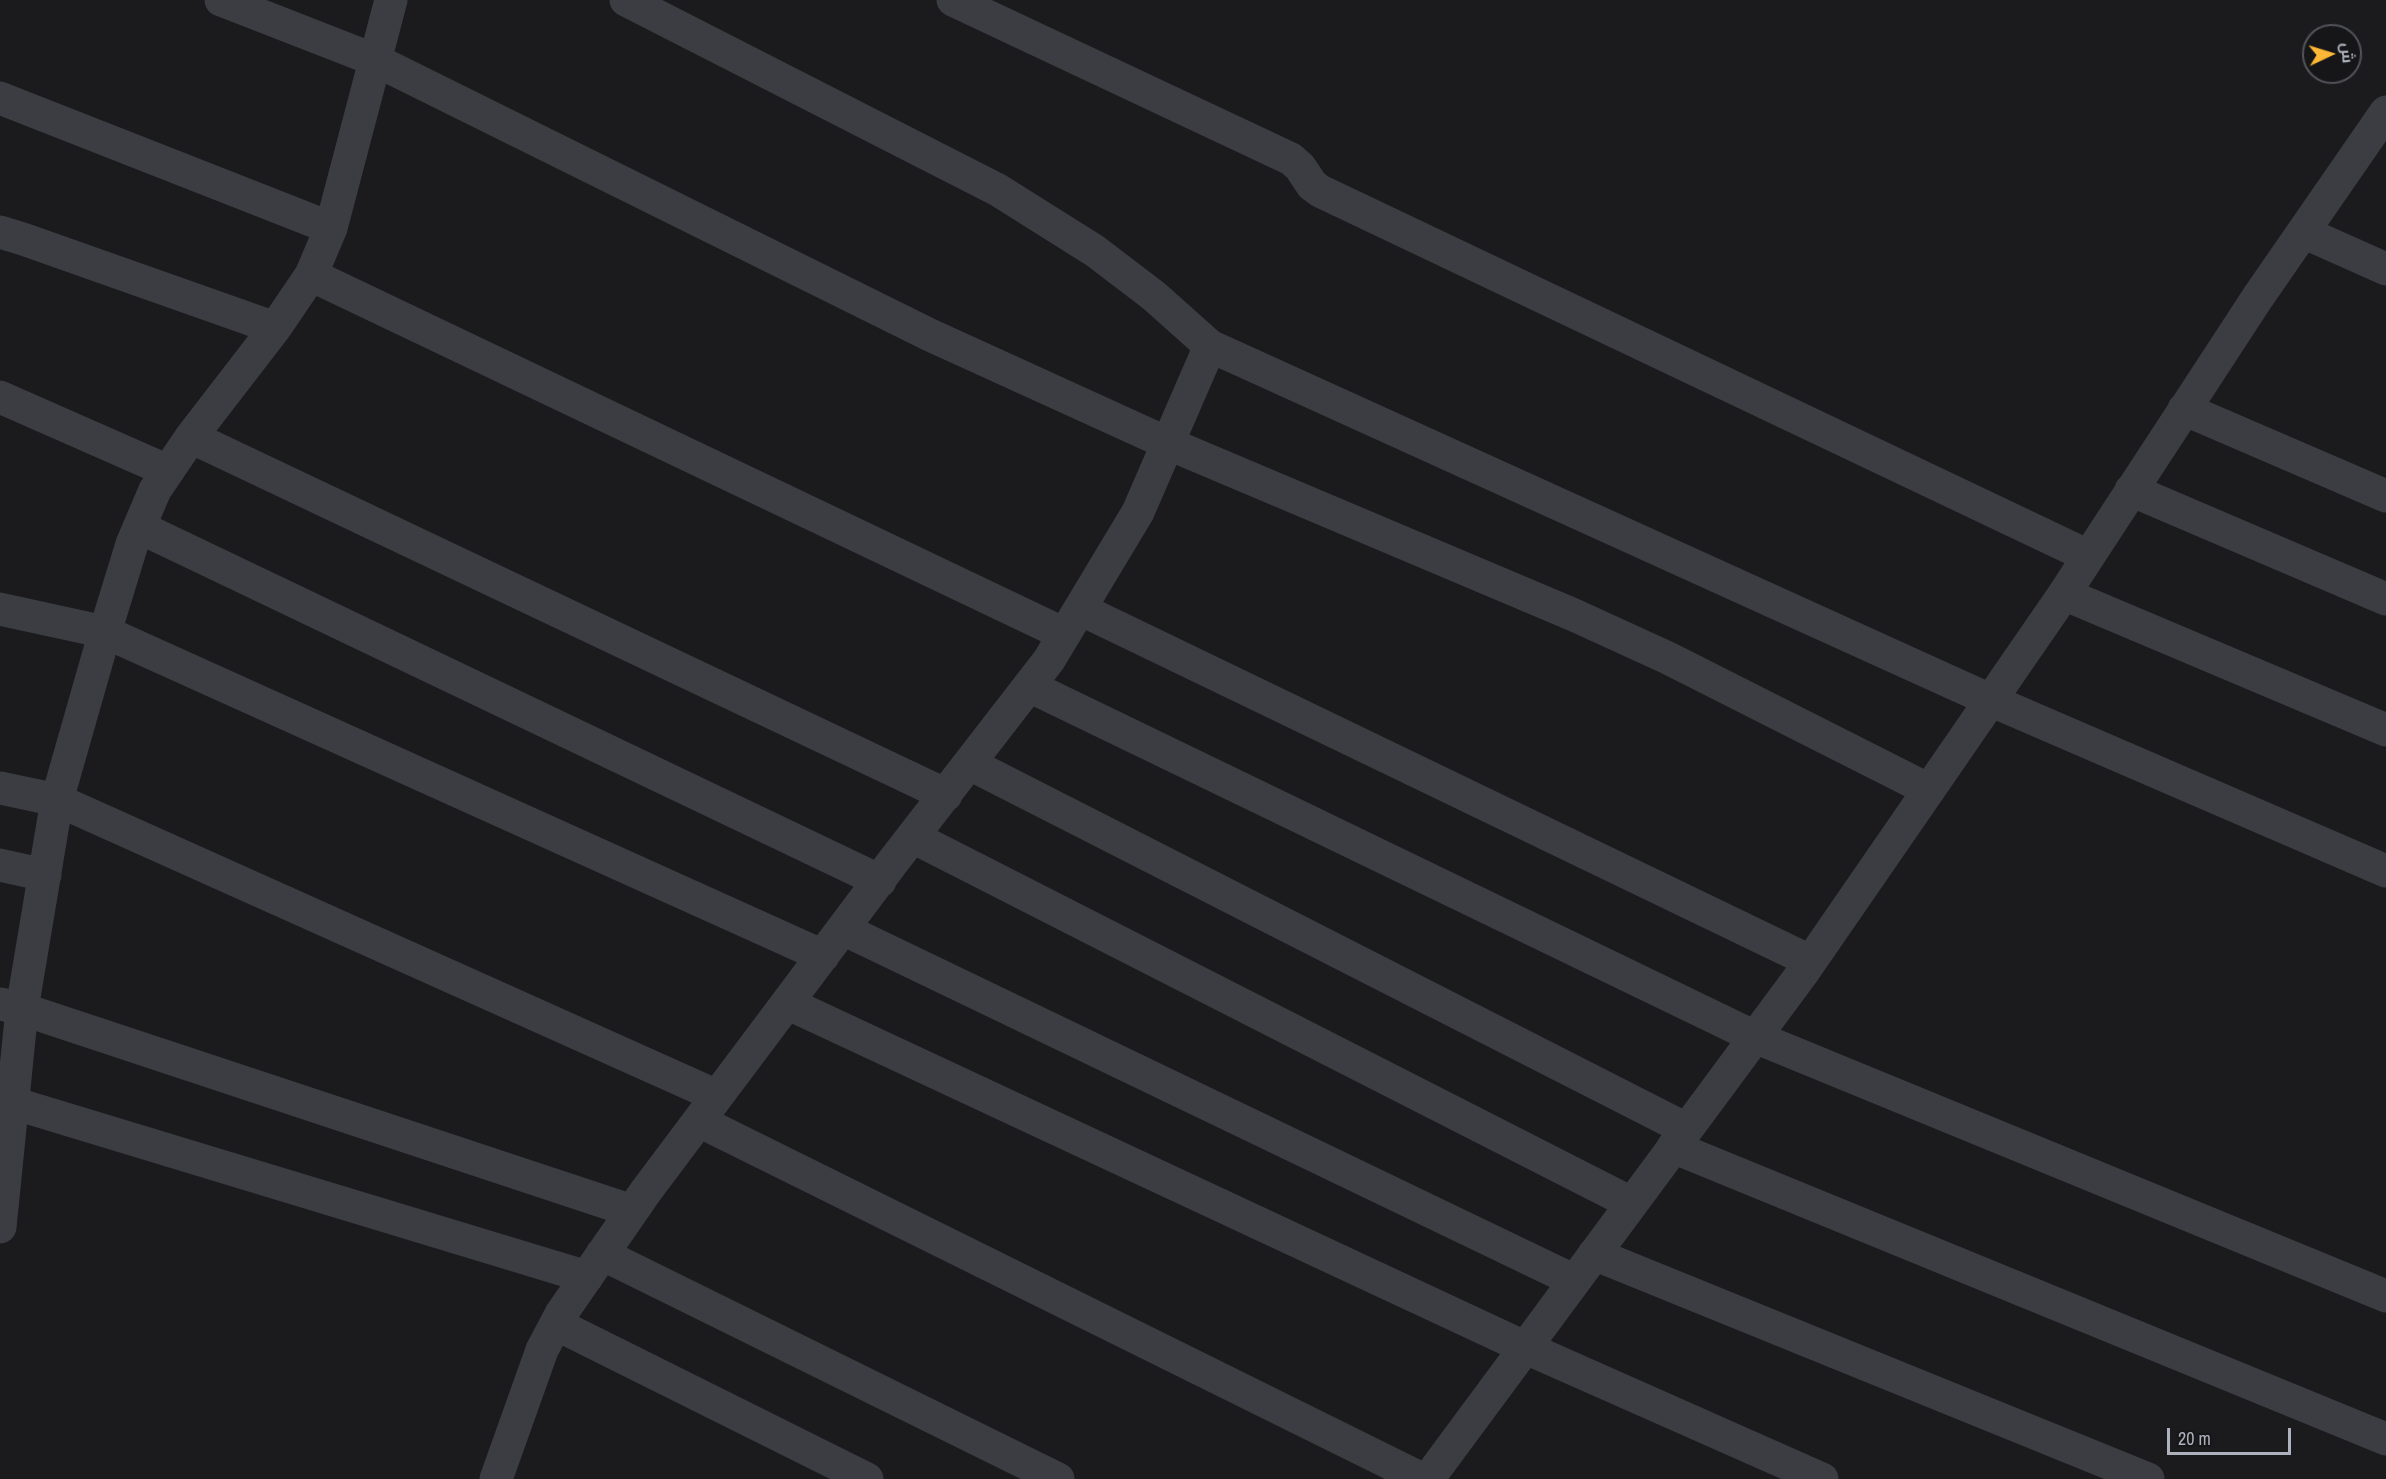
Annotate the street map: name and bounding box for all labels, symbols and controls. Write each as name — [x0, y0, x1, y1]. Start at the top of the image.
north arrow — [2302, 24, 2362, 84]
text: ش — [2336, 42, 2360, 64]
scale bar — [2170, 1416, 2294, 1454]
text: 20 m — [2178, 1426, 2211, 1451]

